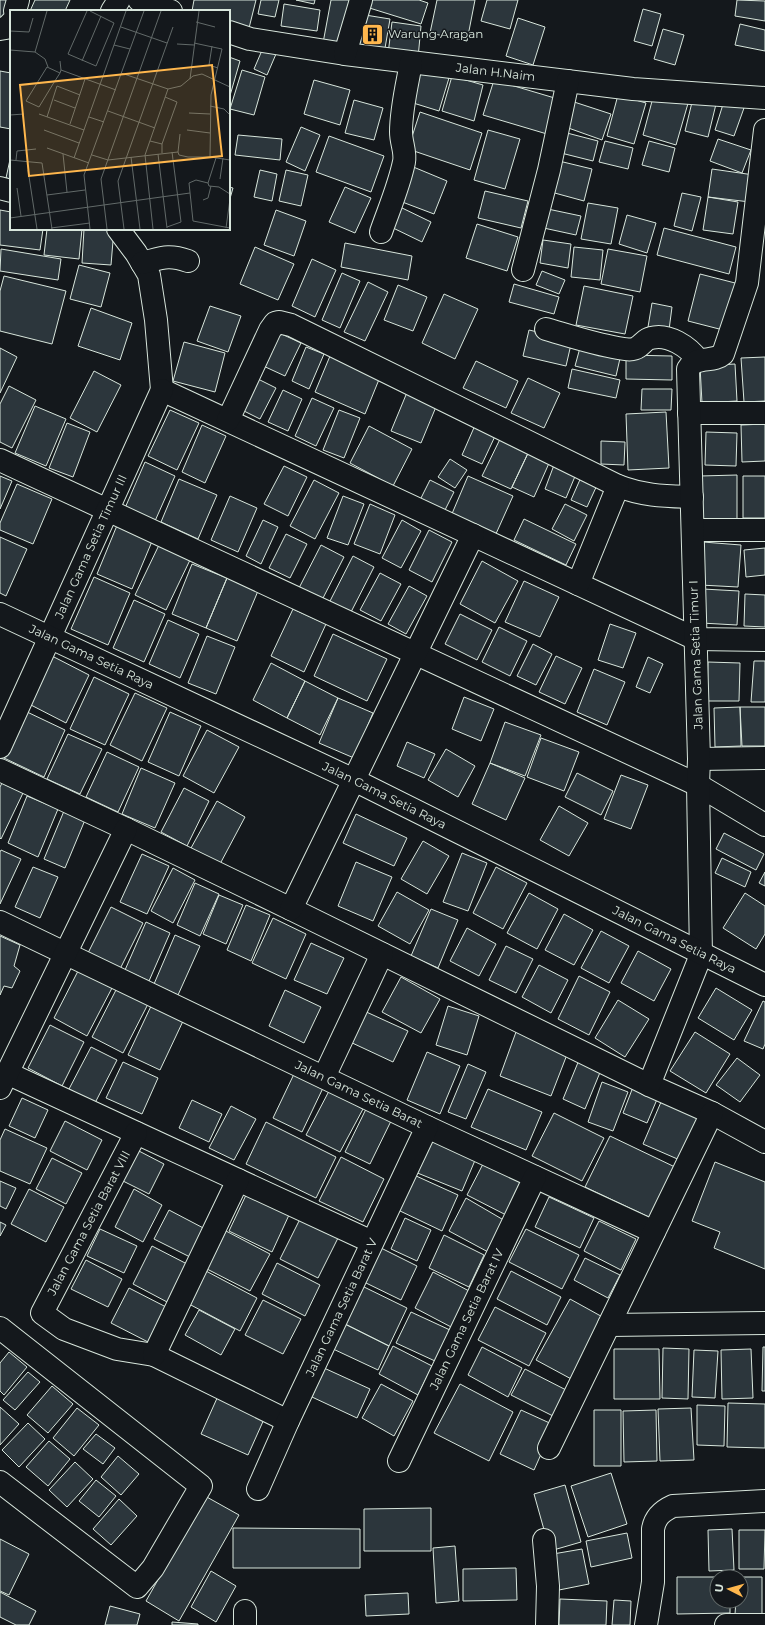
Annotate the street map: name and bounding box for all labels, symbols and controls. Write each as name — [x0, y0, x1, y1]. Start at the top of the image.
inset map — [10, 10, 230, 230]
building icon: Warung Arapan — [359, 21, 385, 47]
place label: Warung Arapan — [388, 26, 483, 41]
street label: Jalan H.Naim — [454, 59, 536, 84]
street label: Jalan Gama Setia Timur III — [51, 472, 130, 622]
street label: Jalan Gama Setia Timur I — [685, 580, 706, 731]
street label: Jalan Gama Setia Raya — [26, 620, 156, 692]
street label: Jalan Gama Setia Raya — [319, 758, 449, 832]
street label: Jalan Gama Setia Raya — [610, 902, 739, 976]
street label: Jalan Gama Setia Barat — [292, 1056, 425, 1131]
street label: Jalan Gama Setia Barat VIII — [44, 1148, 133, 1298]
street label: Jalan Gama Setia Barat V — [302, 1235, 381, 1380]
street label: Jalan Gama Setia Barat IV — [426, 1246, 507, 1393]
north arrow — [709, 1569, 749, 1609]
text: U — [712, 1583, 726, 1593]

